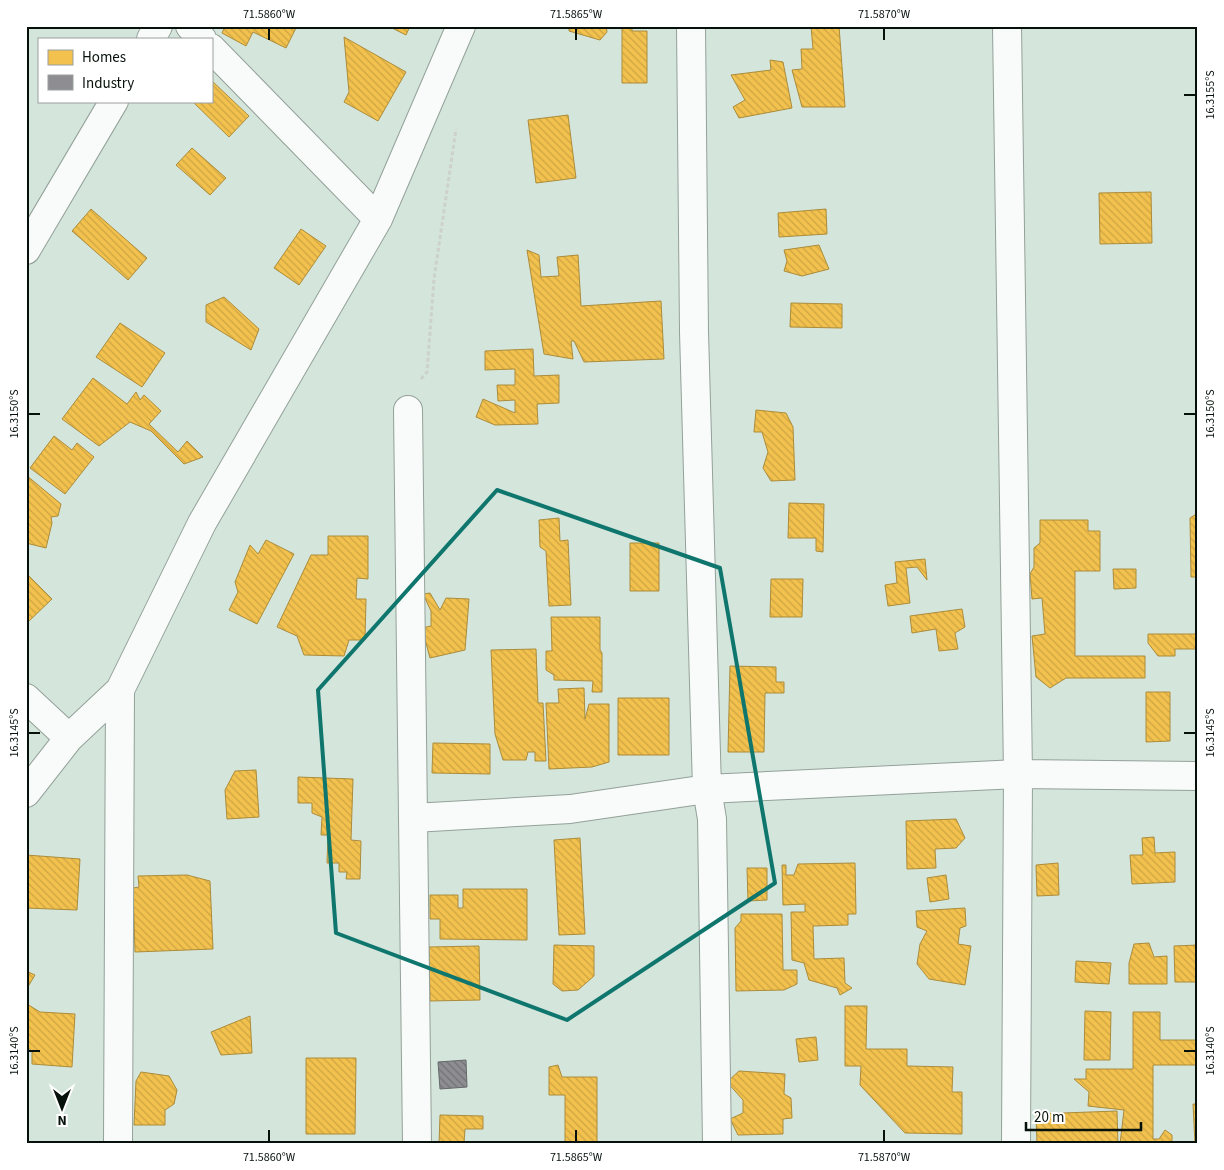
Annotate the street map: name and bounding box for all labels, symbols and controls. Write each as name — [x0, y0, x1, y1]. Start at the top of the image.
text: 71.5860°W — [243, 6, 296, 23]
text: 71.5865°W — [550, 6, 603, 23]
text: 71.5870°W — [858, 6, 911, 23]
legend — [38, 38, 212, 102]
text: Homes — [82, 47, 126, 68]
text: 16.3155°S — [1202, 70, 1219, 120]
text: Industry — [82, 73, 134, 94]
text: 16.3150°S — [6, 389, 23, 439]
text: 16.3150°S — [1202, 389, 1219, 439]
text: 16.3145°S — [6, 708, 23, 758]
text: 16.3145°S — [1202, 708, 1219, 758]
text: 16.3140°S — [6, 1026, 23, 1076]
text: 16.3140°S — [1202, 1026, 1219, 1076]
north arrow — [38, 1082, 88, 1132]
scale bar — [1026, 1100, 1142, 1132]
text: 20 m — [1034, 1107, 1064, 1128]
text: N — [57, 1110, 67, 1130]
text: 71.5860°W — [243, 1149, 296, 1166]
text: 71.5865°W — [550, 1149, 603, 1166]
text: 71.5870°W — [858, 1149, 911, 1166]

